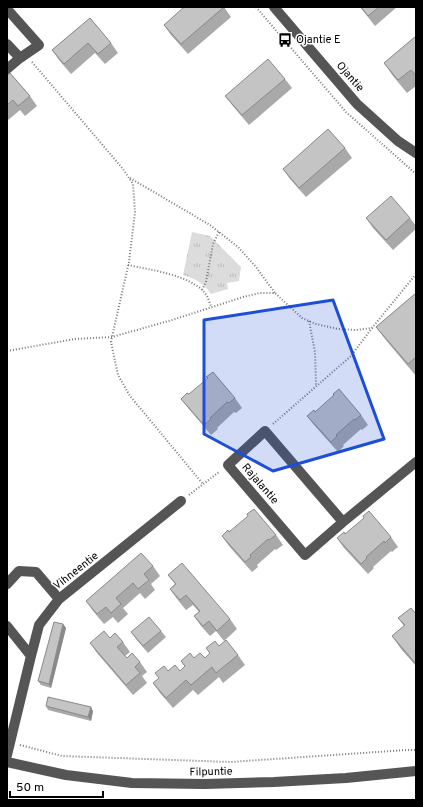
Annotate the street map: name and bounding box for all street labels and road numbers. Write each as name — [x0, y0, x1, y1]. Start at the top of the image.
street label: Ojantie — [333, 59, 367, 95]
street label: Rajalantie — [239, 461, 282, 507]
street label: Vihneentie — [51, 549, 101, 593]
street label: Filpuntie — [189, 765, 233, 779]

